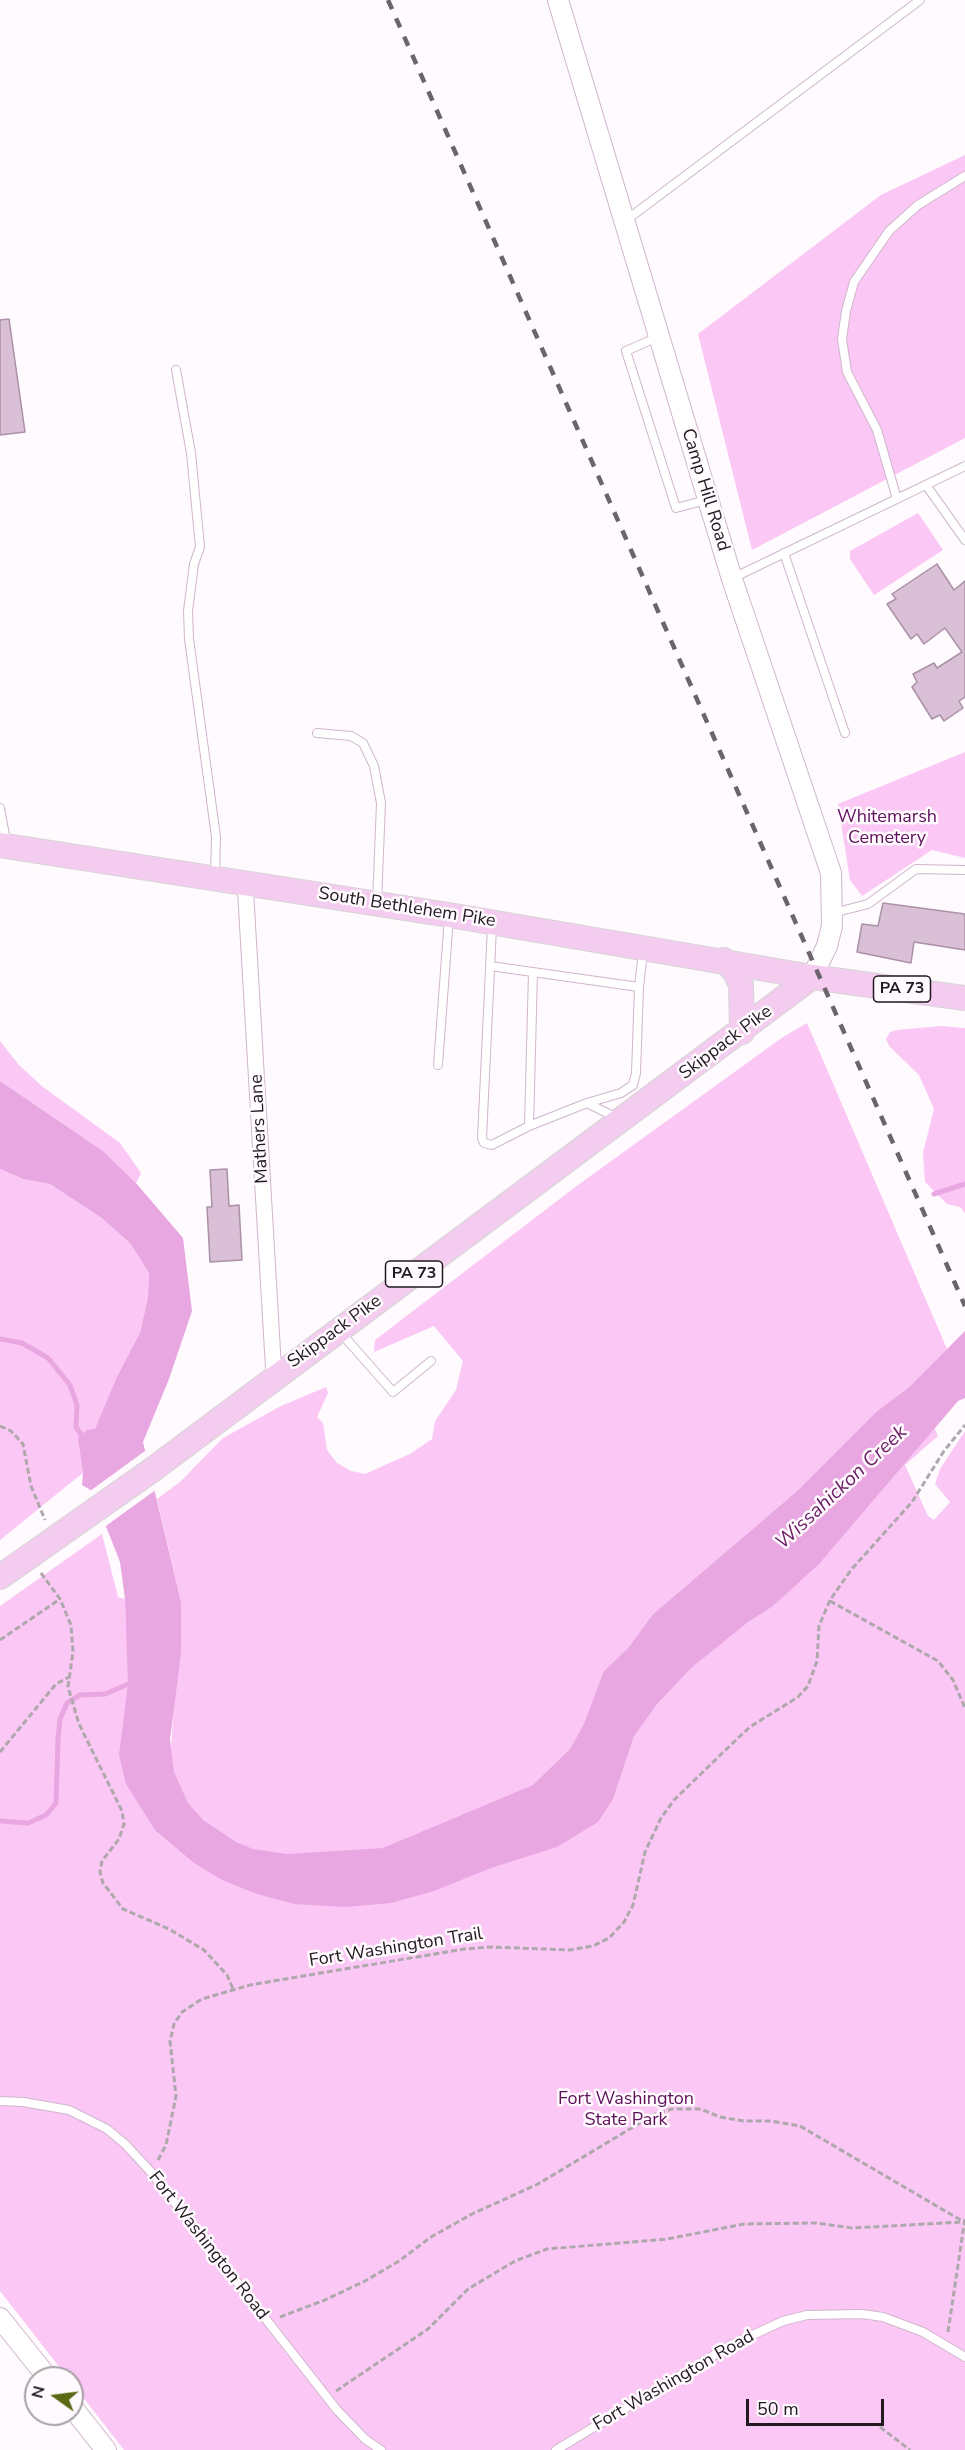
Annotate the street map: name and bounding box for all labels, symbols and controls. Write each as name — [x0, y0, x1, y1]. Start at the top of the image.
street label: Camp Hill Road — [676, 426, 734, 554]
park label: Whitemarsh Cemetery — [837, 807, 937, 850]
street label: South Bethlehem Pike — [317, 883, 497, 933]
road number: PA 73 — [874, 976, 930, 1002]
street label: Skippack Pike — [675, 1001, 777, 1085]
street label: Mathers Lane — [246, 1074, 274, 1184]
road number: PA 73 — [386, 1261, 442, 1287]
street label: Skippack Pike — [284, 1291, 386, 1373]
water label: Wissahickon Creek — [771, 1421, 913, 1555]
street label: Fort Washington Trail — [308, 1924, 484, 1972]
park label: Fort Washington State Park — [558, 2089, 694, 2132]
street label: Fort Washington Road — [143, 2167, 273, 2325]
street label: Fort Washington Road — [590, 2326, 758, 2436]
north arrow — [24, 2366, 84, 2426]
text: N — [26, 2384, 51, 2401]
scale bar — [749, 2387, 887, 2425]
text: 50 m — [757, 2397, 799, 2421]

